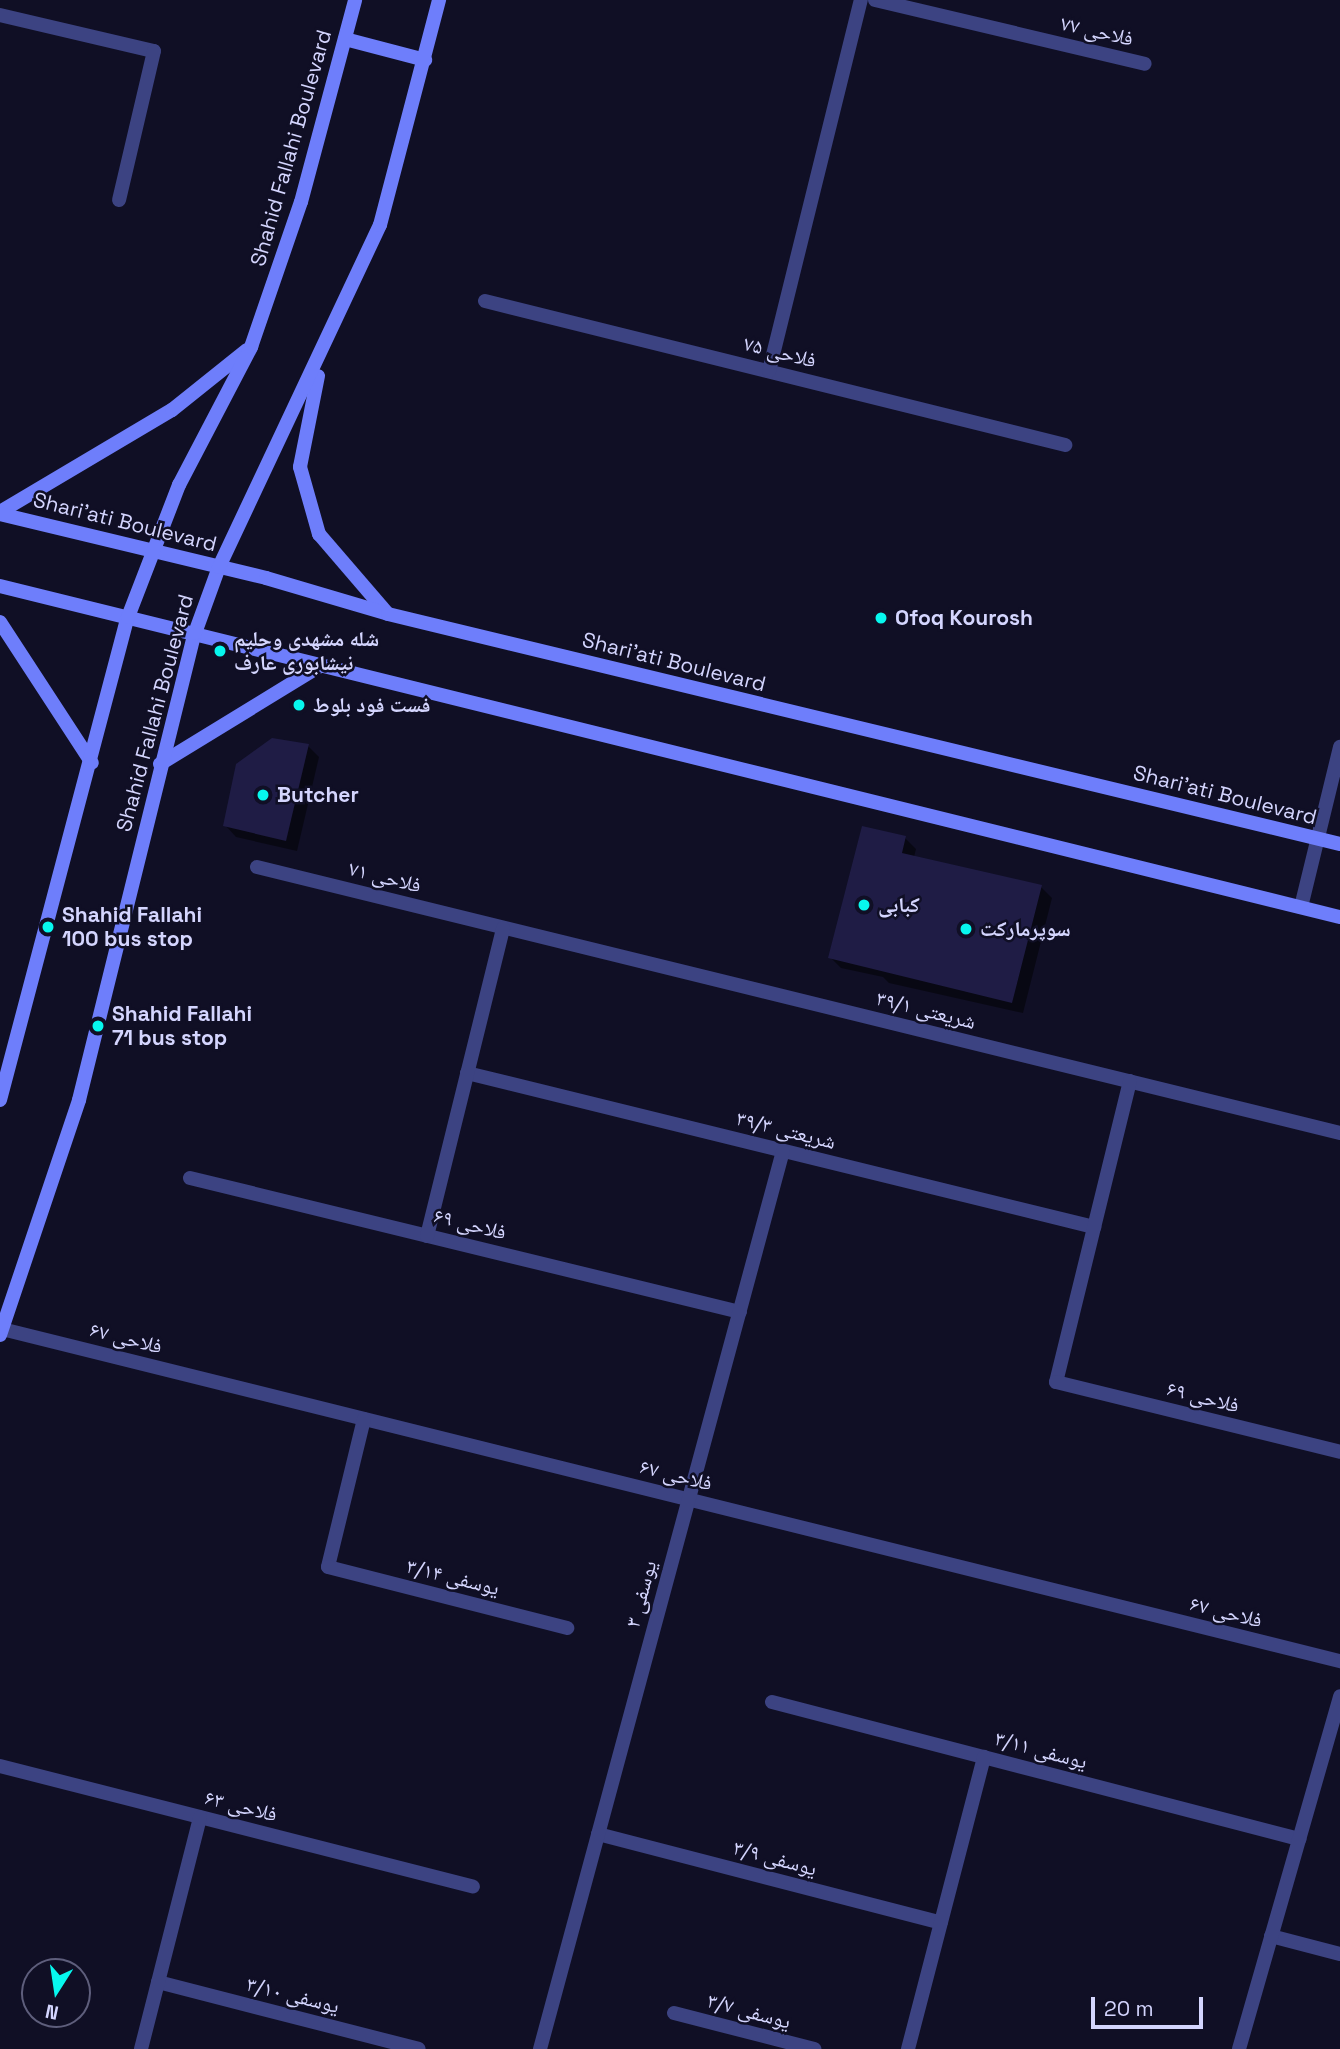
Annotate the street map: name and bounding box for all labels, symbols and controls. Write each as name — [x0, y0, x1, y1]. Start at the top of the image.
street label: فلاحی ۷۷ — [1058, 10, 1136, 52]
street label: Shahid Fallahi Boulevard — [245, 27, 337, 269]
street label: فلاحی ۷۵ — [741, 331, 819, 373]
street label: Shari'ati Boulevard — [31, 487, 219, 557]
street label: Shahid Fallahi Boulevard — [111, 592, 199, 834]
place label: Ofoq Kourosh — [895, 605, 1033, 631]
marker: Ofoq Kourosh — [873, 610, 889, 626]
place label: شله مشهدی وحلیم نیشابوری عارف — [234, 626, 379, 676]
street label: Shari'ati Boulevard — [580, 627, 768, 697]
marker: شله مشهدی وحلیم نیشابوری عارف — [212, 643, 228, 659]
place label: فست فود بلوط — [313, 692, 431, 718]
marker: فست فود بلوط — [291, 697, 307, 713]
street label: Shari'ati Boulevard — [1131, 760, 1319, 830]
place label: Butcher — [277, 782, 359, 808]
marker: Butcher — [255, 787, 271, 803]
street label: فلاحی ۷۱ — [346, 856, 424, 898]
place label: کبابی — [878, 892, 920, 918]
marker: کبابی — [856, 897, 872, 913]
place label: Shahid Fallahi 100 bus stop — [62, 902, 202, 952]
place label: سوپرمارکت — [980, 916, 1071, 942]
marker: Shahid Fallahi 100 bus stop — [40, 919, 56, 935]
marker: سوپرمارکت — [958, 921, 974, 937]
street label: شریعتی ۳۹/۱ — [874, 985, 978, 1035]
place label: Shahid Fallahi 71 bus stop — [112, 1001, 252, 1051]
marker: Shahid Fallahi 71 bus stop — [90, 1018, 106, 1034]
street label: شریعتی ۳۹/۳ — [734, 1105, 838, 1155]
street label: فلاحی ۶۹ — [431, 1203, 509, 1245]
street label: فلاحی ۶۷ — [87, 1317, 165, 1359]
street label: فلاحی ۶۹ — [1164, 1376, 1242, 1418]
street label: فلاحی ۶۷ — [637, 1454, 715, 1496]
street label: یوسفی ۳/۱۴ — [404, 1553, 502, 1601]
street label: یوسفی ۳ — [620, 1558, 662, 1630]
street label: فلاحی ۶۷ — [1187, 1591, 1265, 1633]
street label: یوسفی ۳/۱۱ — [992, 1726, 1090, 1774]
street label: فلاحی ۶۳ — [202, 1785, 280, 1827]
street label: یوسفی ۳/۹ — [730, 1835, 820, 1881]
north arrow — [21, 1958, 91, 2028]
street label: یوسفی ۳/۱۰ — [244, 1971, 342, 2019]
scale bar — [1095, 1982, 1207, 2026]
street label: یوسفی ۳/۷ — [704, 1988, 794, 2034]
text: 20 m — [1104, 1995, 1154, 2022]
text: N — [43, 1999, 61, 2026]

